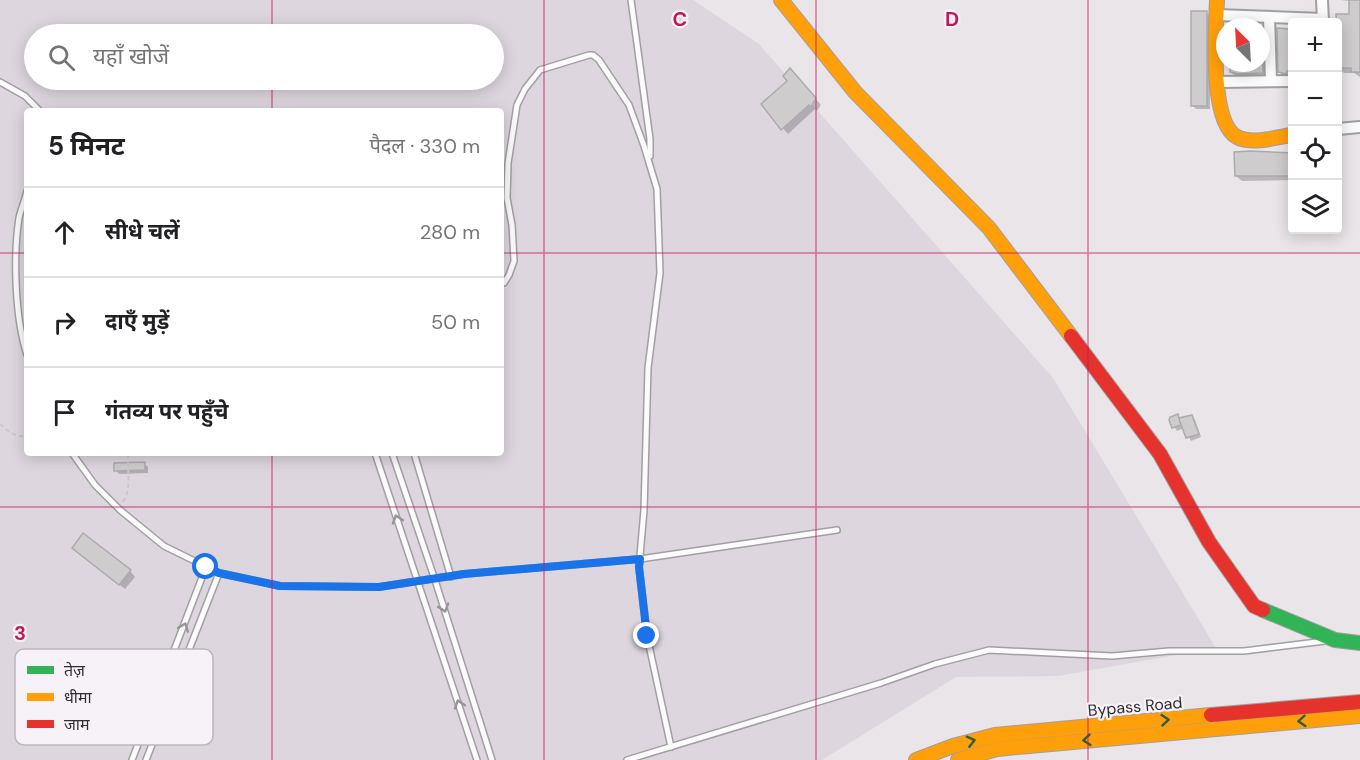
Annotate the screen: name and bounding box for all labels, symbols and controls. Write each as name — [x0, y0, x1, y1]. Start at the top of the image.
text: C — [673, 6, 687, 32]
text: D — [945, 6, 959, 32]
north arrow — [1216, 18, 1270, 72]
map controls — [1288, 18, 1342, 234]
button: + — [1288, 18, 1342, 72]
search box — [24, 24, 504, 90]
icon: search — [45, 41, 78, 74]
text: यहाँ खोजें — [93, 42, 169, 71]
button: − — [1288, 72, 1342, 126]
button: locate — [1288, 126, 1342, 180]
text: 5 मिनट — [48, 129, 125, 163]
text: पैदल · 330 m — [369, 133, 480, 159]
button: layers — [1288, 180, 1342, 234]
icon: ahead — [48, 216, 81, 249]
text: सीधे चलें — [105, 217, 180, 246]
text: 280 m — [420, 219, 480, 245]
icon: right — [48, 306, 81, 339]
text: दाएँ मुड़ें — [105, 307, 169, 336]
text: 50 m — [431, 309, 480, 335]
icon: arrive — [48, 396, 81, 429]
text: गंतव्य पर पहुँचे — [105, 397, 228, 426]
one-way arrow — [392, 514, 404, 525]
route start — [192, 553, 218, 579]
one-way arrow — [437, 602, 449, 613]
text: 3 — [14, 620, 26, 646]
one-way arrow — [177, 622, 189, 633]
route end — [633, 622, 659, 648]
legend — [15, 649, 213, 745]
text: तेज़ — [64, 660, 86, 681]
text: धीमा — [64, 687, 93, 708]
street label: Bypass Road — [1087, 692, 1183, 721]
one-way arrow — [453, 699, 466, 710]
text: जाम — [64, 714, 90, 735]
one-way arrow — [1160, 714, 1170, 727]
one-way arrow — [1297, 714, 1306, 727]
one-way arrow — [1082, 733, 1091, 746]
one-way arrow — [966, 736, 976, 749]

